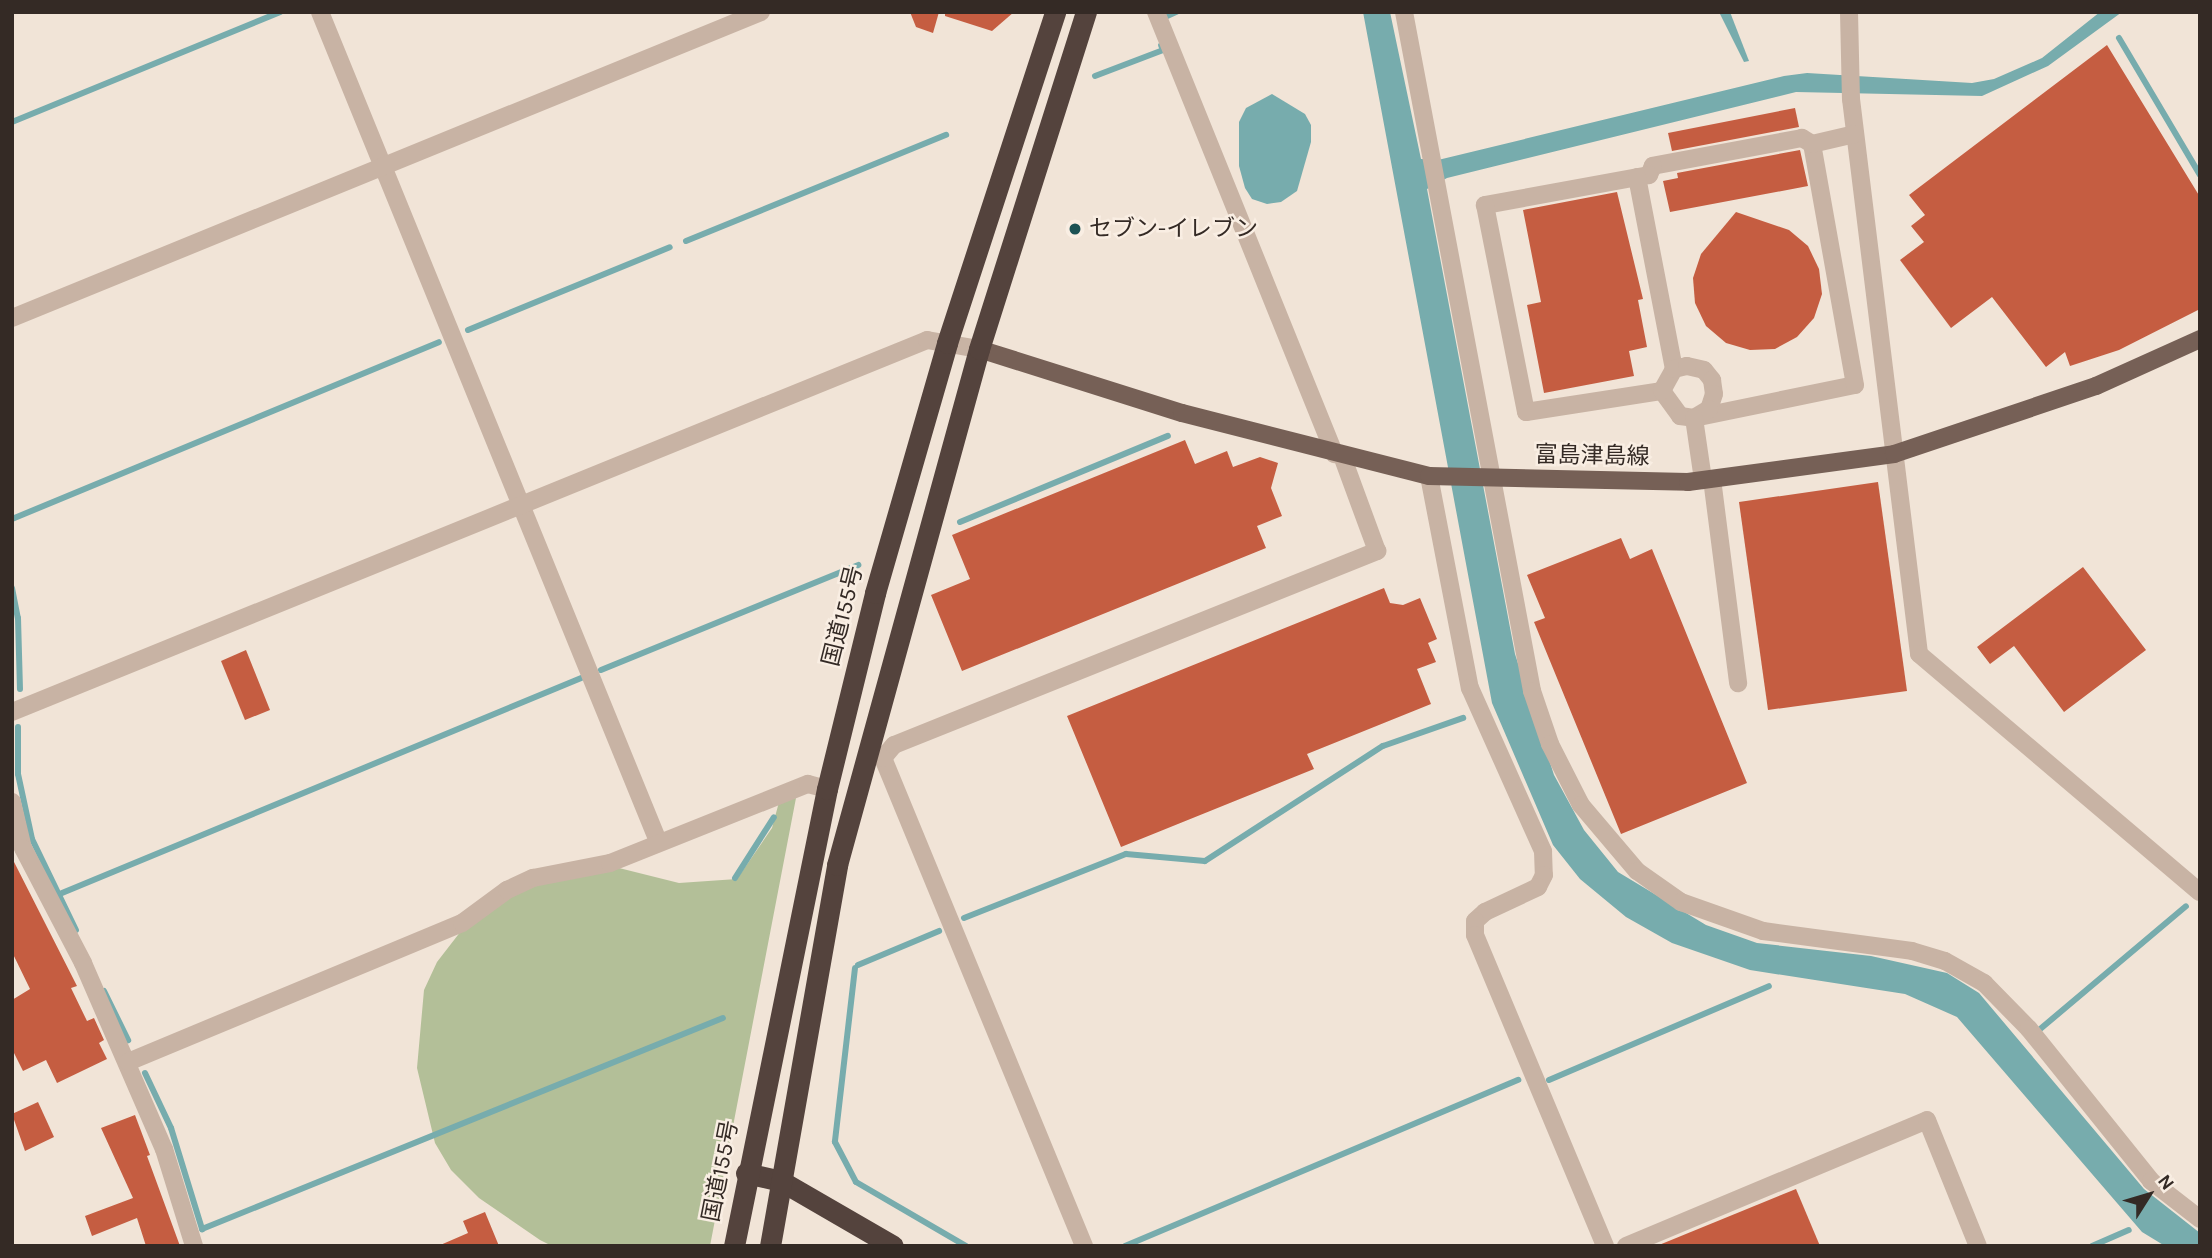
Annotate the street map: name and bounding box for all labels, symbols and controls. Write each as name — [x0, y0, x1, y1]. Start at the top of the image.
place label: セブン-イレブン — [1089, 215, 1258, 243]
marker: セブン-イレブン — [1067, 221, 1083, 237]
street label: 富島津島線 — [1534, 441, 1650, 471]
street label: 国道155号 — [817, 563, 869, 669]
street label: 国道155号 — [698, 1118, 744, 1224]
north arrow — [2114, 1160, 2184, 1230]
text: N — [2153, 1170, 2179, 1194]

